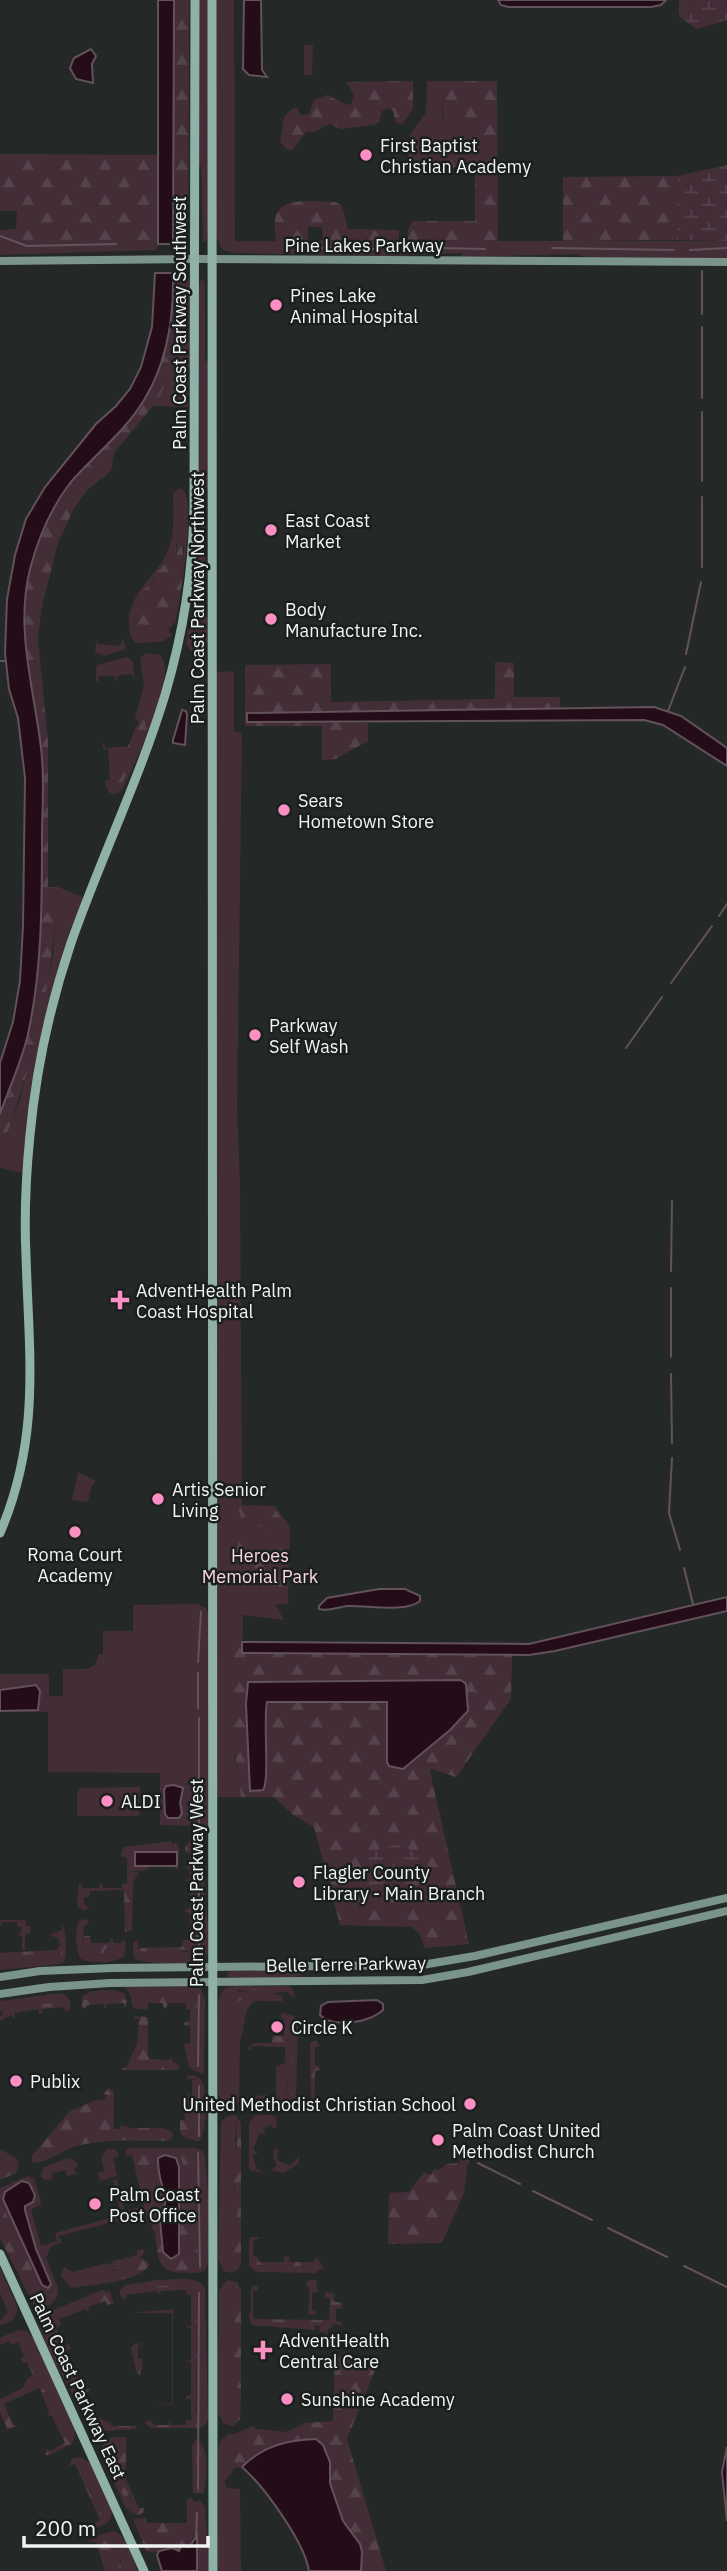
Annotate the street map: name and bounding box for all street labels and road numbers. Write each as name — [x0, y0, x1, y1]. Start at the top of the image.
street label: Palm Coast Parkway Southwest — [168, 196, 191, 450]
street label: Pine Lakes Parkway — [284, 234, 444, 257]
street label: Palm Coast Parkway Northwest — [186, 472, 209, 724]
street label: Palm Coast Parkway West — [185, 1779, 208, 1987]
street label: Belle Terre Parkway — [266, 1951, 426, 1977]
street label: Palm Coast Parkway East — [25, 2289, 131, 2483]

